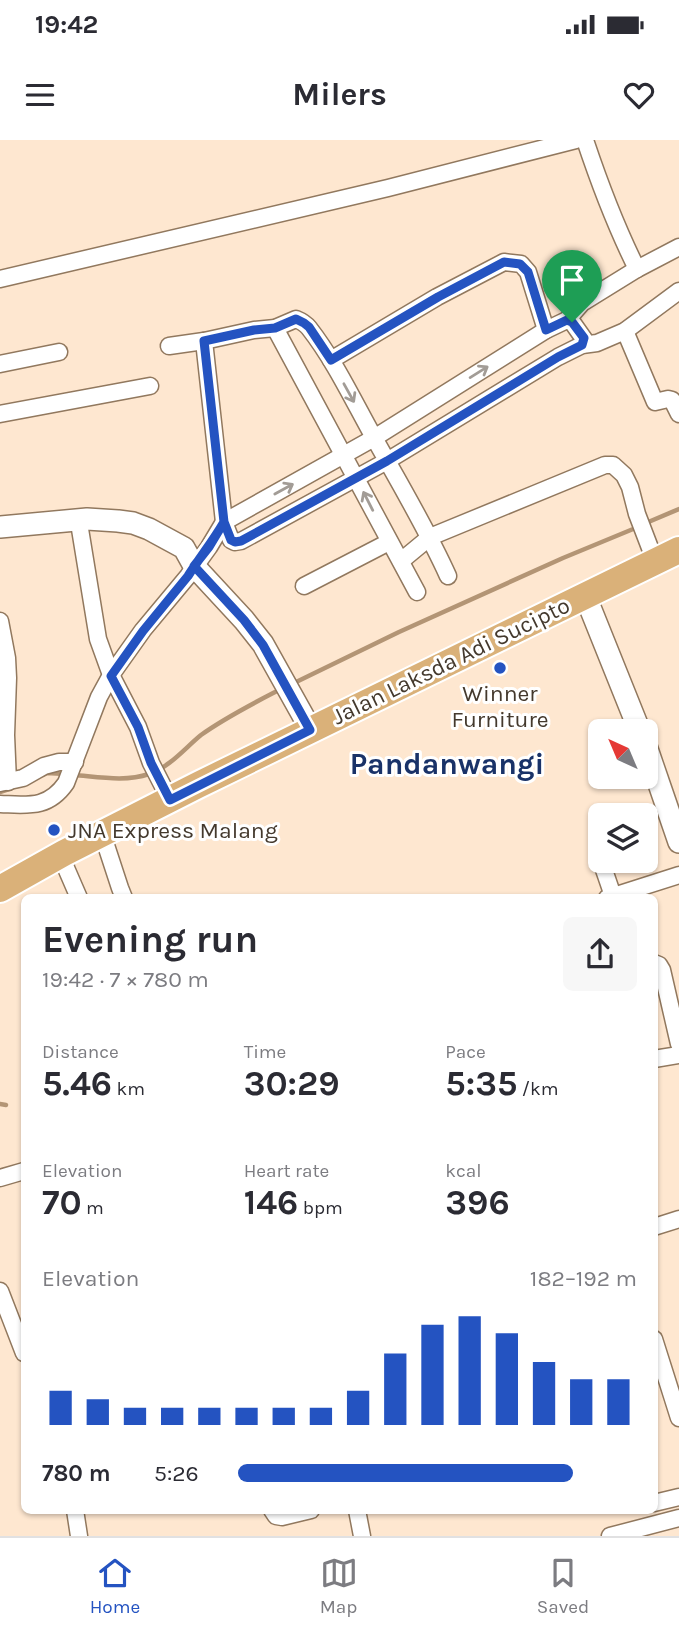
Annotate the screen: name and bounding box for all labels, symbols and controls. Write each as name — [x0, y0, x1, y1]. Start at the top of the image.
text: 19:42 — [35, 9, 98, 40]
icon: menu — [21, 76, 59, 114]
text: Milers — [292, 76, 387, 113]
icon: heart — [620, 76, 658, 114]
pin — [542, 250, 602, 322]
icon: arrive — [553, 261, 591, 299]
one-way arrow — [468, 364, 488, 378]
one-way arrow — [343, 382, 356, 403]
one-way arrow — [273, 482, 293, 496]
one-way arrow — [361, 491, 375, 512]
street label: Jalan Laksda Adi Sucipto — [328, 592, 574, 730]
marker: Winner Furniture — [492, 660, 508, 676]
place label: Winner Furniture — [451, 680, 549, 733]
north arrow — [588, 719, 658, 789]
map controls — [588, 719, 658, 873]
district label: Pandanwangi — [350, 746, 544, 782]
button: layers — [588, 803, 658, 873]
place label: JNA Express Malang — [68, 817, 278, 844]
marker: JNA Express Malang — [46, 822, 62, 838]
text: Evening run — [42, 917, 258, 962]
button: share — [563, 917, 637, 991]
text: 19:42 · 7 × 780 m — [42, 966, 209, 993]
text: Distance — [42, 1041, 119, 1063]
text: Time — [244, 1041, 286, 1063]
text: Pace — [445, 1041, 486, 1063]
text: 5.46 — [42, 1063, 112, 1104]
text: 30:29 — [244, 1063, 340, 1104]
text: 5:35 — [445, 1063, 517, 1104]
text: km — [112, 1078, 145, 1100]
text: /km — [517, 1078, 558, 1100]
text: Elevation — [42, 1160, 122, 1182]
text: Heart rate — [244, 1160, 329, 1182]
text: kcal — [445, 1160, 482, 1182]
text: 70 — [42, 1182, 82, 1223]
text: 146 — [244, 1182, 298, 1223]
text: 396 — [445, 1182, 510, 1223]
text: m — [82, 1197, 104, 1219]
text: bpm — [298, 1197, 343, 1219]
text: Elevation — [42, 1265, 139, 1292]
text: 182–192 m — [530, 1265, 637, 1292]
text: 780 m — [42, 1460, 111, 1487]
text: 5:26 — [154, 1460, 199, 1487]
tab: Home — [90, 1554, 140, 1618]
tab: Map — [320, 1554, 358, 1618]
tab: Saved — [537, 1554, 589, 1618]

